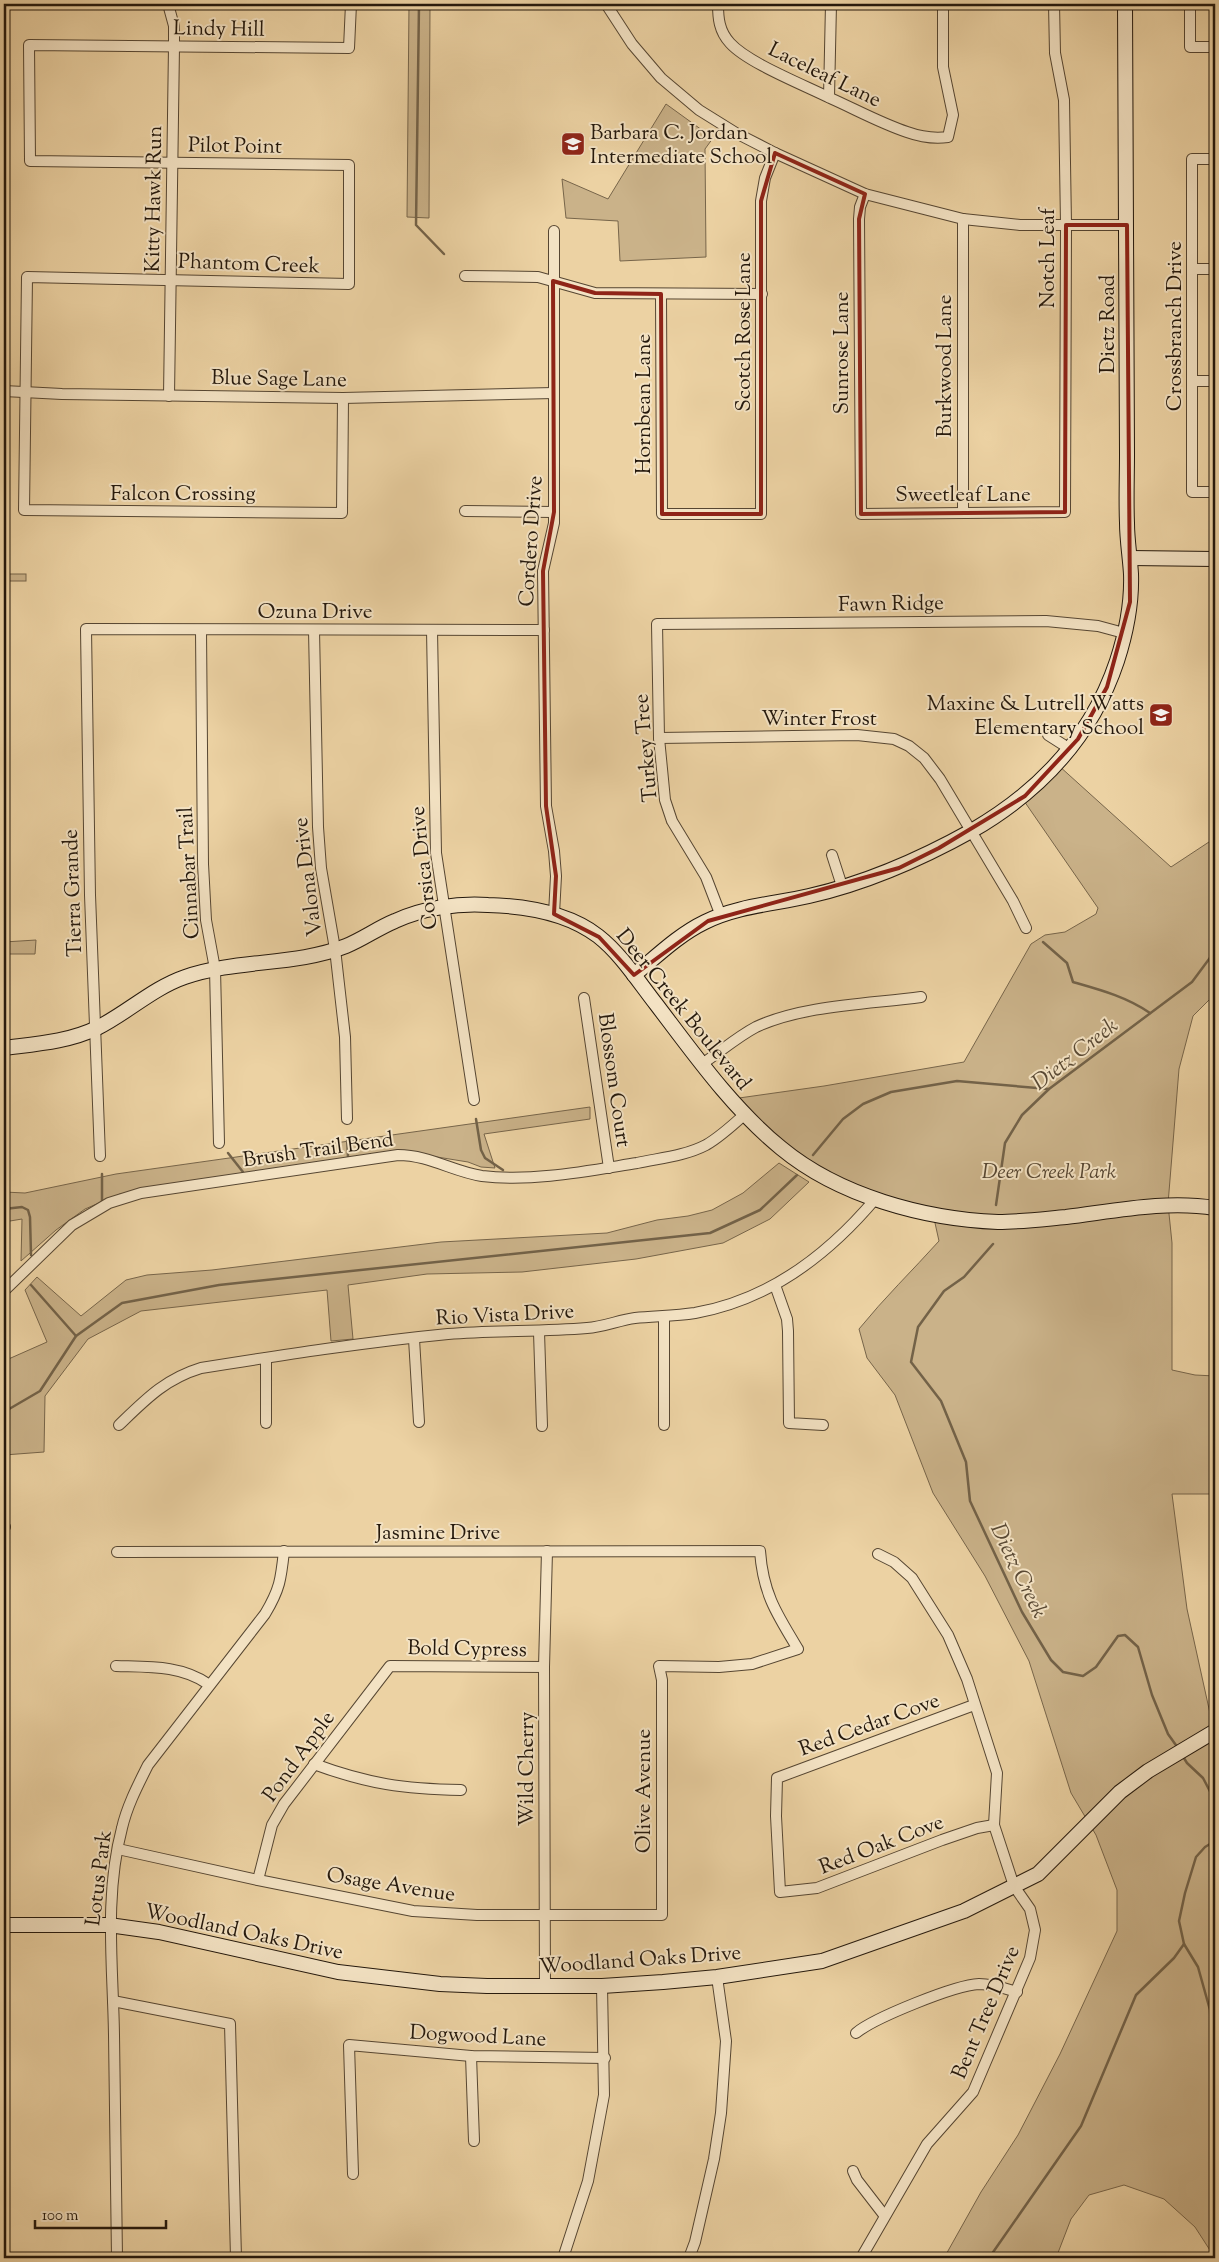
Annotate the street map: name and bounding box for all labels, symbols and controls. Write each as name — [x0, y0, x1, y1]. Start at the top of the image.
street label: Lindy Hill — [173, 14, 265, 46]
street label: Laceleaf Lane — [763, 35, 886, 116]
place label: Barbara C. Jordan Intermediate School — [590, 119, 773, 173]
street label: Kitty Hawk Run — [139, 125, 171, 273]
street label: Pilot Point — [188, 131, 282, 163]
school or university icon: Barbara C. Jordan Intermediate School — [560, 131, 586, 157]
street label: Notch Leaf — [1034, 206, 1064, 308]
street label: Crossbranch Drive — [1161, 241, 1191, 411]
street label: Phantom Creek — [177, 248, 321, 282]
street label: Scotch Rose Lane — [730, 252, 760, 412]
street label: Dietz Road — [1094, 274, 1124, 373]
street label: Sunrose Lane — [828, 291, 858, 415]
street label: Burkwood Lane — [931, 295, 961, 437]
street label: Hornbean Lane — [630, 334, 660, 474]
street label: Blue Sage Lane — [211, 364, 347, 396]
street label: Cordero Drive — [512, 474, 552, 608]
street label: Falcon Crossing — [110, 480, 256, 510]
street label: Sweetleaf Lane — [895, 481, 1031, 511]
street label: Fawn Ridge — [838, 589, 944, 621]
street label: Ozuna Drive — [257, 598, 373, 628]
place label: Maxine & Lutrell Watts Elementary School — [927, 690, 1144, 744]
street label: Turkey Tree — [627, 692, 667, 803]
school or university icon: Maxine & Lutrell Watts Elementary School — [1148, 702, 1174, 728]
street label: Winter Frost — [761, 705, 877, 735]
street label: Corsica Drive — [404, 805, 446, 931]
street label: Cinnabar Trail — [172, 806, 208, 940]
street label: Valona Drive — [287, 816, 331, 938]
street label: Tierra Grande — [57, 829, 91, 957]
street label: Deer Creek Boulevard — [608, 923, 757, 1098]
street label: Blossom Court — [589, 1011, 637, 1149]
water label: Dietz Creek — [1026, 1011, 1126, 1099]
street label: Brush Trail Bend — [241, 1126, 396, 1176]
park label: Deer Creek Park — [982, 1158, 1117, 1188]
street label: Rio Vista Drive — [435, 1297, 575, 1335]
water label: Dietz Creek — [981, 1518, 1054, 1624]
street label: Jasmine Drive — [375, 1519, 500, 1549]
street label: Bold Cypress — [407, 1634, 527, 1666]
street label: Red Cedar Cove — [795, 1687, 944, 1765]
street label: Pond Apple — [256, 1705, 343, 1809]
street label: Wild Cherry — [513, 1711, 543, 1827]
street label: Olive Avenue — [630, 1729, 660, 1853]
street label: Red Oak Cove — [815, 1808, 948, 1883]
street label: Lotus Park — [79, 1828, 121, 1928]
street label: Osage Avenue — [324, 1861, 457, 1911]
street label: Woodland Oaks Drive — [141, 1897, 346, 1969]
street label: Woodland Oaks Drive — [538, 1939, 742, 1983]
street label: Bent Tree Drive — [945, 1941, 1028, 2084]
street label: Dogwood Lane — [409, 2018, 547, 2056]
scale bar — [35, 2197, 166, 2229]
text: 100 m — [42, 2206, 79, 2227]

